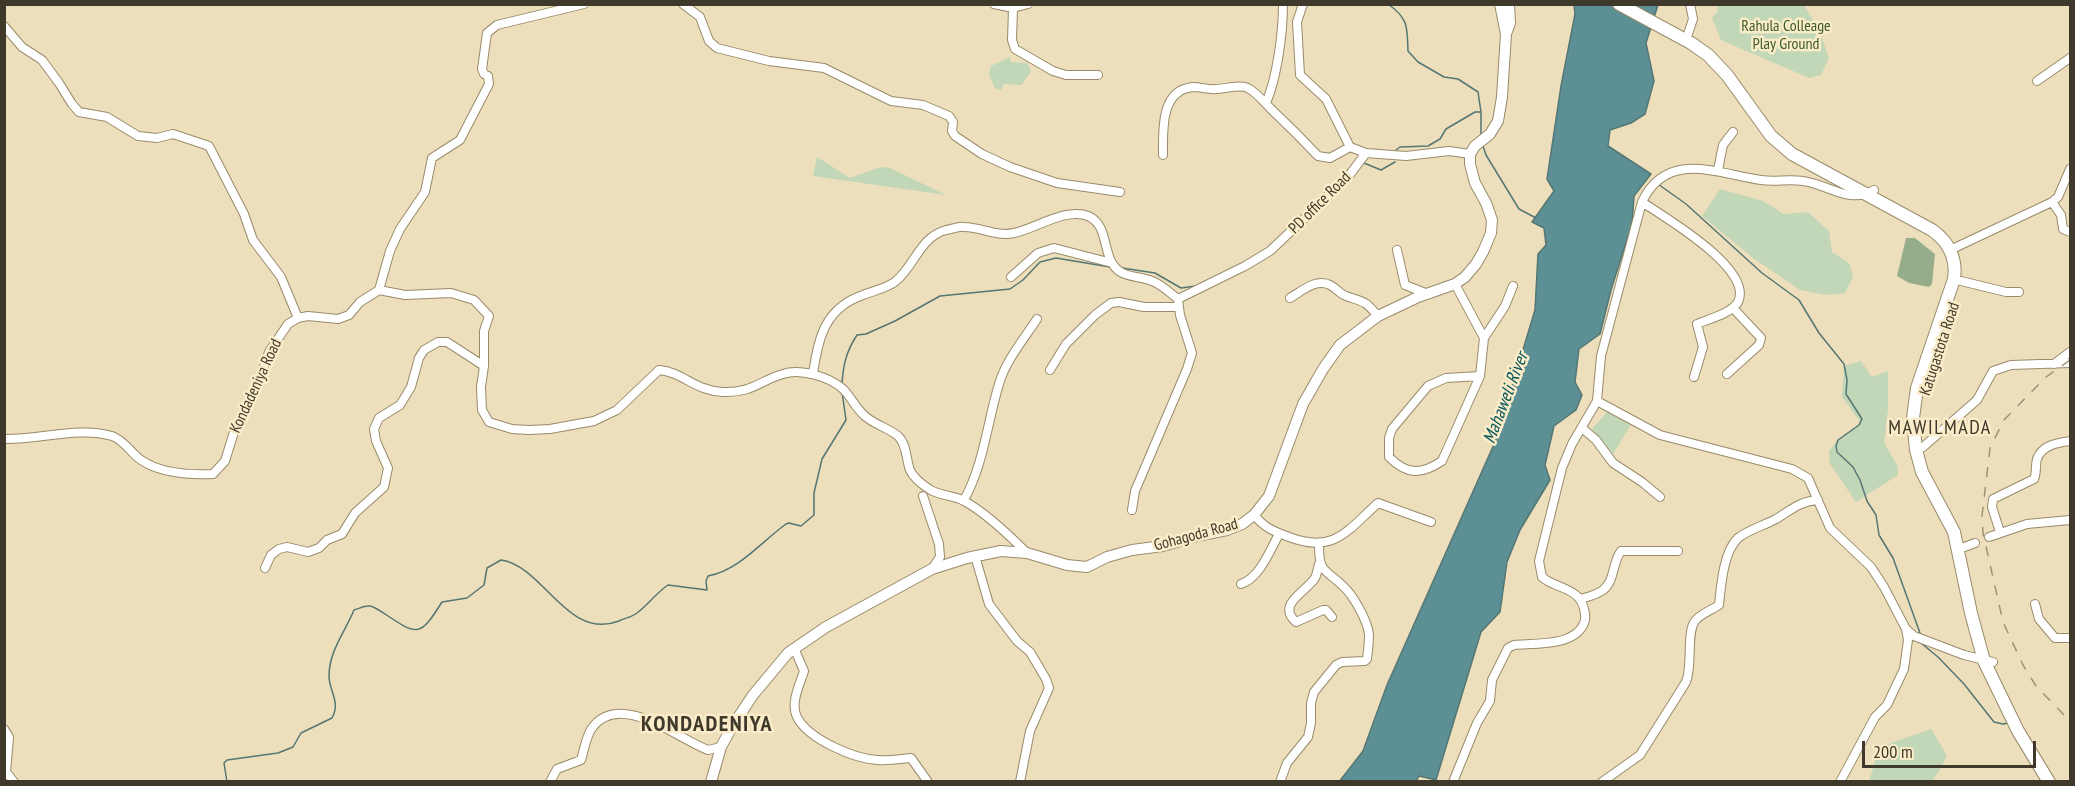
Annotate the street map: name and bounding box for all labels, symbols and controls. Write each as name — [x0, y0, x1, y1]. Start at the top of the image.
park label: Rahula Colleage Play Ground — [1741, 16, 1831, 54]
street label: PD office Road — [1285, 168, 1355, 238]
street label: Katugastota Road — [1916, 300, 1964, 398]
street label: Kondadeniya Road — [226, 336, 286, 436]
water label: Mahaweli River — [1479, 350, 1533, 446]
district label: MAWILMADA — [1888, 416, 1992, 440]
street label: Gohagoda Road — [1152, 515, 1240, 555]
district label: KONDADENIYA — [641, 712, 773, 738]
scale bar — [1865, 729, 2039, 767]
text: 200 m — [1873, 740, 1913, 763]

